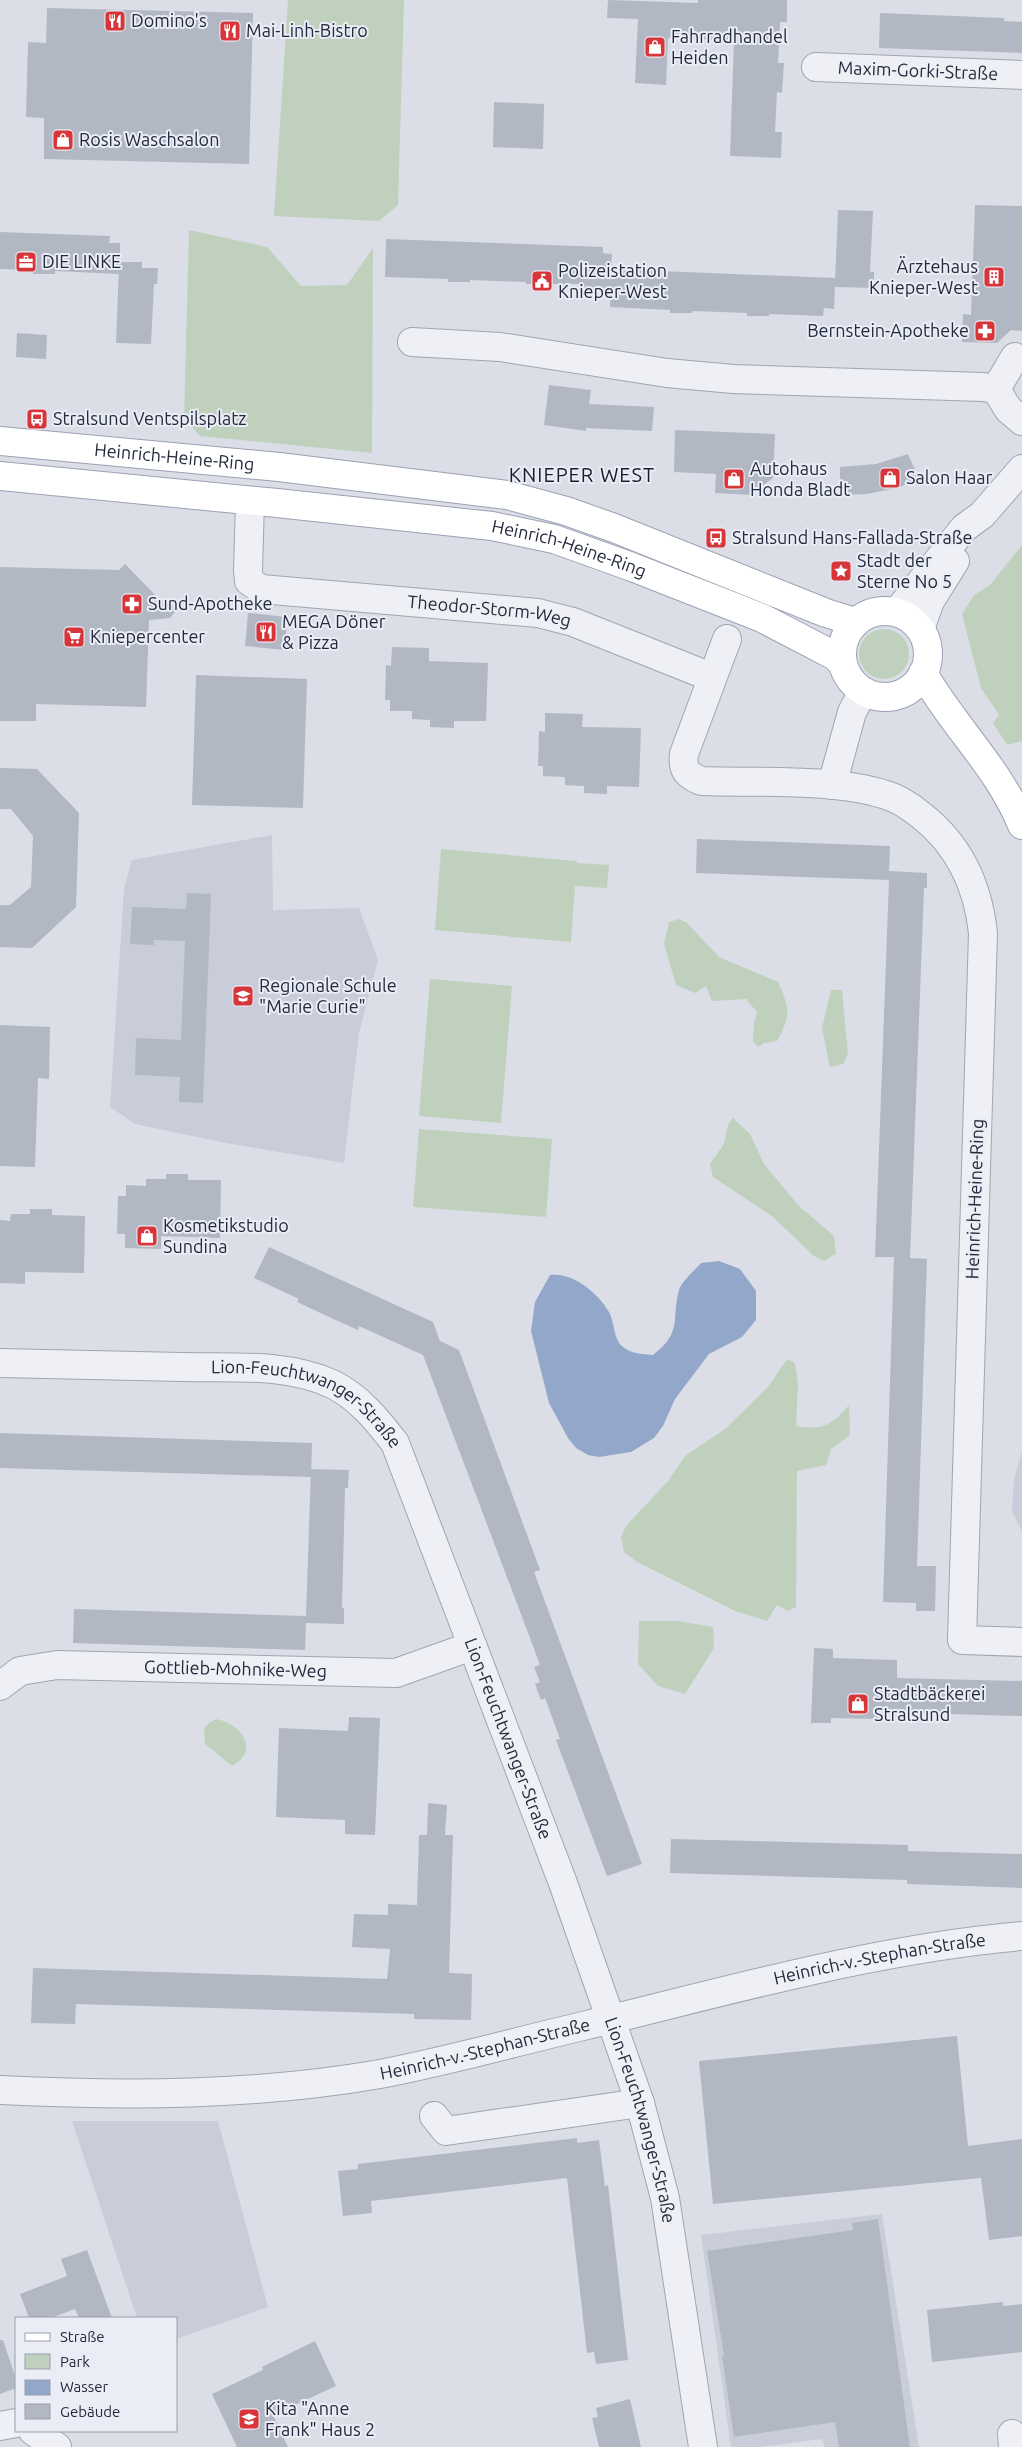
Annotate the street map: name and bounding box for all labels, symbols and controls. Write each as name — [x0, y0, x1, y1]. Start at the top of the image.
restaurant icon: Domino's — [103, 9, 127, 33]
place label: Domino's — [131, 10, 207, 30]
restaurant icon: Mai-Linh-Bistro — [218, 19, 242, 43]
place label: Mai-Linh-Bistro — [246, 20, 368, 40]
place label: Fahrradhandel Heiden — [671, 26, 788, 67]
shop icon: Fahrradhandel Heiden — [643, 35, 667, 59]
street label: Maxim-Gorki-Straße — [837, 57, 999, 83]
shop icon: Rosis Waschsalon — [51, 128, 75, 152]
place label: Rosis Waschsalon — [79, 129, 219, 149]
office icon: DIE LINKE — [14, 250, 38, 274]
place label: DIE LINKE — [42, 251, 121, 271]
place label: Ärztehaus Knieper-West — [869, 256, 978, 297]
place label: Polizeistation Knieper-West — [558, 260, 667, 301]
building icon: Ärztehaus Knieper-West — [982, 265, 1006, 289]
public building icon: Polizeistation Knieper-West — [530, 269, 554, 293]
pharmacy icon: Bernstein-Apotheke — [973, 319, 997, 343]
place label: Bernstein-Apotheke — [807, 320, 969, 340]
bus stop icon: Stralsund Ventspilsplatz — [25, 407, 49, 431]
place label: Stralsund Ventspilsplatz — [53, 408, 247, 428]
street label: Heinrich-Heine-Ring — [93, 439, 255, 474]
place label: Autohaus Honda Bladt — [750, 458, 850, 499]
district label: KNIEPER WEST — [509, 463, 655, 486]
shop icon: Salon Haar — [878, 466, 902, 490]
shop icon: Autohaus Honda Bladt — [722, 467, 746, 491]
place label: Salon Haar — [906, 467, 992, 487]
street label: Heinrich-Heine-Ring — [490, 515, 650, 581]
bus stop icon: Stralsund Hans-Fallada-Straße — [704, 526, 728, 550]
place label: Stralsund Hans-Fallada-Straße — [732, 527, 972, 547]
place label: Stadt der Sterne No 5 — [857, 550, 952, 591]
place icon: Stadt der Sterne No 5 — [829, 559, 853, 583]
street label: Theodor-Storm-Weg — [407, 591, 574, 630]
pharmacy icon: Sund-Apotheke — [120, 592, 144, 616]
place label: Sund-Apotheke — [148, 593, 273, 613]
place label: MEGA Döner & Pizza — [282, 611, 386, 652]
restaurant icon: MEGA Döner & Pizza — [254, 620, 278, 644]
supermarket icon: Kniepercenter — [62, 625, 86, 649]
place label: Kniepercenter — [90, 626, 205, 646]
place label: Regionale Schule "Marie Curie" — [259, 975, 397, 1016]
school or university icon: Regionale Schule "Marie Curie" — [231, 984, 255, 1008]
street label: Heinrich-Heine-Ring — [961, 1118, 987, 1280]
place label: Kosmetikstudio Sundina — [163, 1215, 289, 1256]
shop icon: Kosmetikstudio Sundina — [135, 1224, 159, 1248]
street label: Lion-Feuchtwanger-Straße — [211, 1356, 406, 1451]
street label: Lion-Feuchtwanger-Straße — [461, 1635, 556, 1842]
street label: Gottlieb-Mohnike-Weg — [144, 1656, 327, 1680]
place label: Stadtbäckerei Stralsund — [874, 1683, 985, 1724]
shop icon: Stadtbäckerei Stralsund — [846, 1692, 870, 1716]
street label: Heinrich-v.-Stephan-Straße — [771, 1929, 987, 1988]
street label: Heinrich-v.-Stephan-Straße — [378, 2014, 592, 2083]
street label: Lion-Feuchtwanger-Straße — [602, 2014, 680, 2224]
legend — [15, 2317, 178, 2432]
text: Straße — [60, 2328, 104, 2345]
text: Park — [60, 2353, 90, 2370]
text: Wasser — [60, 2378, 109, 2395]
place label: Kita "Anne Frank" Haus 2 — [265, 2398, 375, 2439]
text: Gebäude — [60, 2403, 120, 2420]
school or university icon: Kita "Anne Frank" Haus 2 — [237, 2407, 261, 2431]

